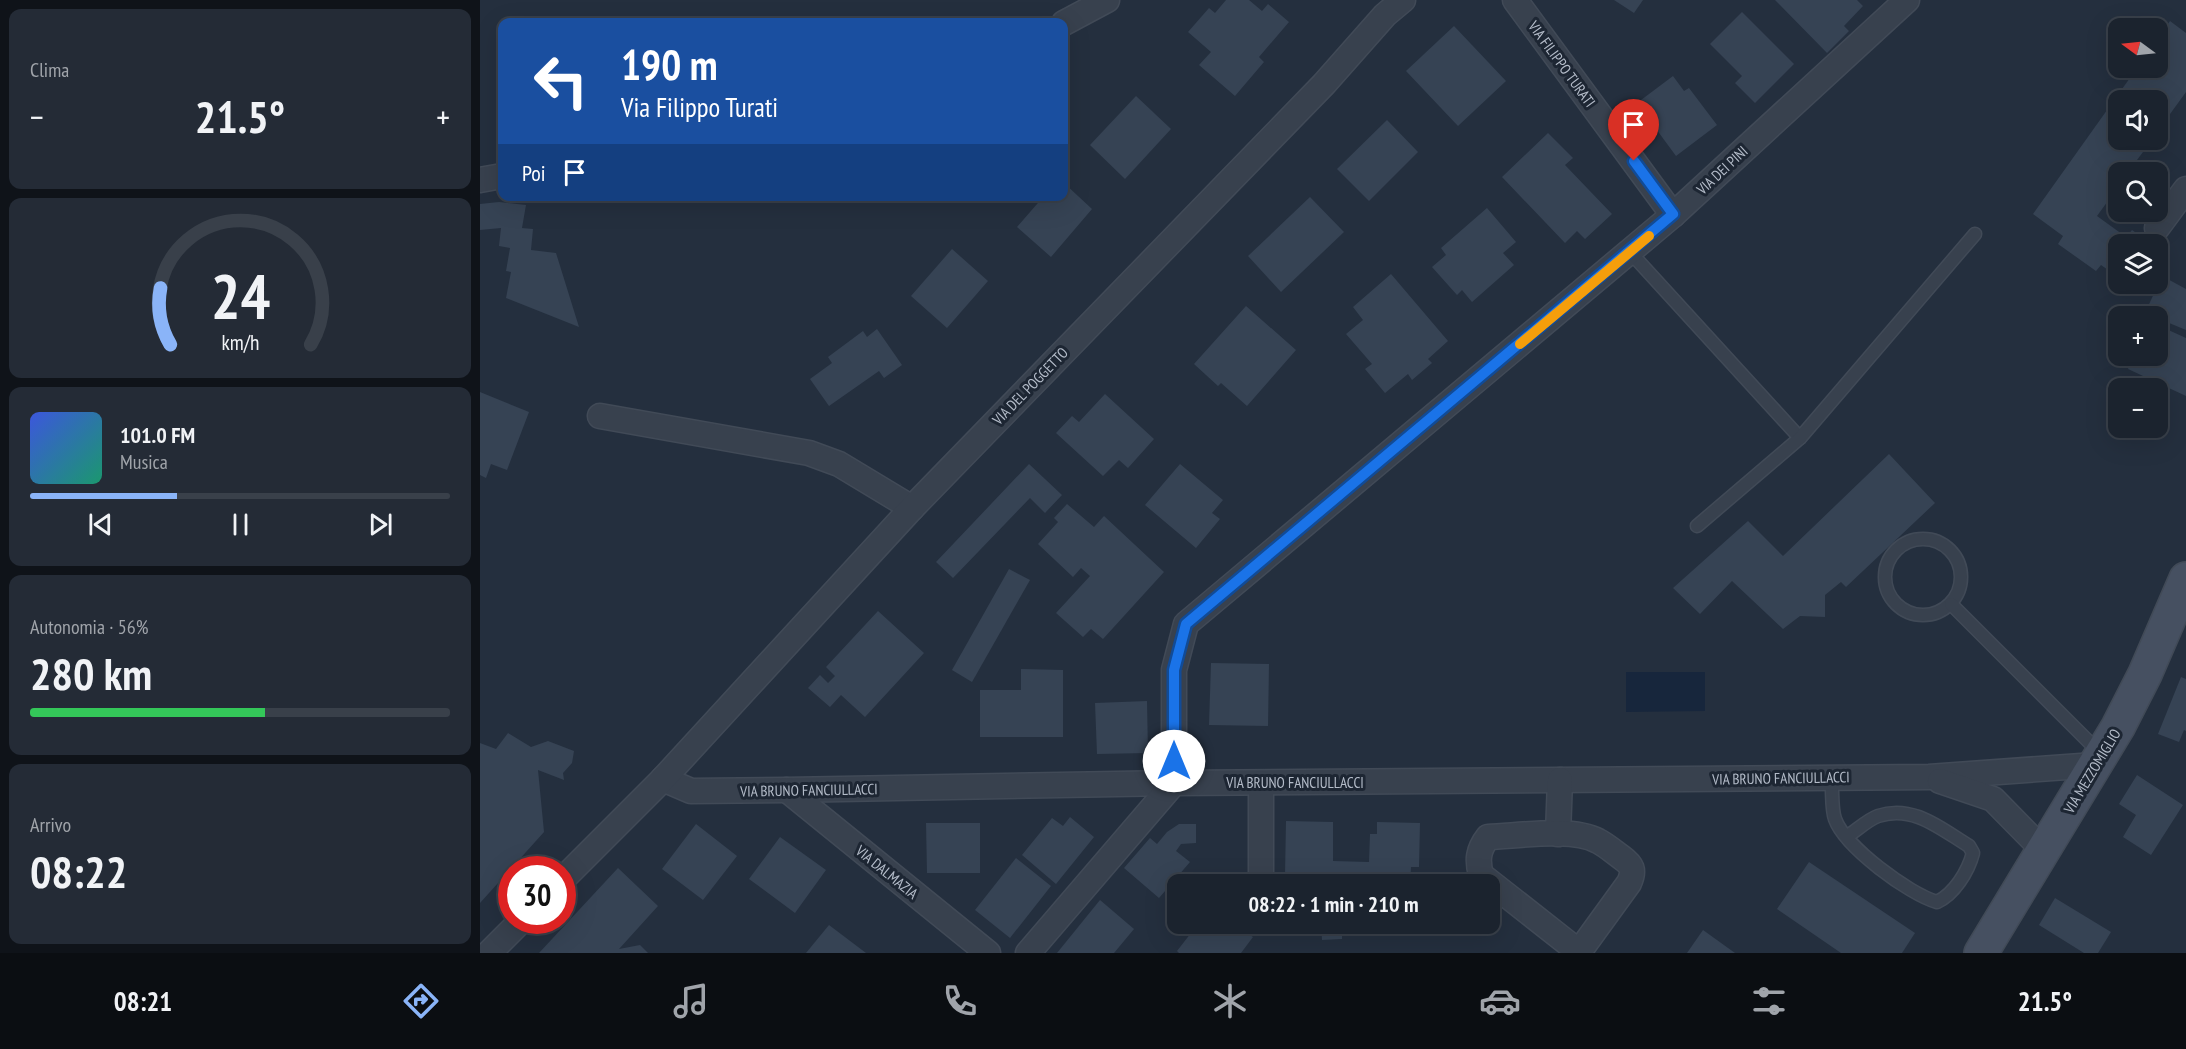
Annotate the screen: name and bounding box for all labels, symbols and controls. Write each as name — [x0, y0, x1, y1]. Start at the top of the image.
street label: VIA FILIPPO TURATI — [1524, 16, 1600, 111]
north arrow — [2108, 18, 2168, 78]
map controls — [2108, 18, 2168, 438]
text: 190 m — [621, 37, 718, 92]
icon: left — [522, 42, 600, 120]
text: Clima — [30, 57, 69, 83]
text: 21.5° — [195, 87, 285, 145]
text: Via Filippo Turati — [621, 90, 778, 124]
button: sound — [2108, 90, 2168, 150]
text: − — [30, 95, 44, 138]
text: + — [436, 95, 450, 138]
pin — [1608, 99, 1659, 161]
icon: arrive — [1617, 108, 1650, 141]
street label: VIA DEI PINI — [1692, 142, 1752, 199]
icon: arrive — [558, 156, 591, 189]
text: Poi — [522, 159, 546, 187]
button: search — [2108, 162, 2168, 222]
button: layers — [2108, 234, 2168, 294]
text: 24 — [210, 255, 270, 336]
button: + — [2108, 306, 2168, 366]
text: km/h — [221, 328, 259, 356]
street label: VIA DEL POGGETTO — [987, 343, 1072, 430]
button: − — [2108, 378, 2168, 438]
text: 101.0 FM — [120, 421, 195, 449]
text: Musica — [120, 449, 168, 475]
icon: previous — [84, 508, 117, 541]
icon: pause — [224, 508, 257, 541]
icon: next — [364, 508, 397, 541]
text: Autonomia · 56% — [30, 614, 148, 640]
text: 280 km — [30, 644, 152, 702]
street label: VIA MEZZOMIGLIO — [2059, 725, 2125, 818]
position arrow — [1142, 729, 1206, 793]
street label: VIA BRUNO FANCIULLACCI — [1711, 767, 1850, 789]
street label: VIA BRUNO FANCIULLACCI — [1225, 773, 1364, 792]
street label: VIA BRUNO FANCIULLACCI — [739, 779, 878, 801]
text: Arrivo — [30, 812, 71, 838]
street label: VIA DALMAZIA — [851, 840, 923, 903]
text: 08:22 — [30, 842, 127, 900]
speed limit sign: 30 — [498, 856, 576, 934]
text: 08:22 · 1 min · 210 m — [1248, 890, 1419, 918]
icon: directions — [400, 980, 442, 1022]
icon: music — [670, 980, 712, 1022]
icon: phone — [939, 980, 981, 1022]
icon: climate — [1209, 980, 1251, 1022]
icon: car — [1479, 980, 1521, 1022]
icon: filters — [1748, 980, 1790, 1022]
text: 08:21 — [114, 984, 172, 1018]
text: 21.5° — [2018, 984, 2072, 1018]

